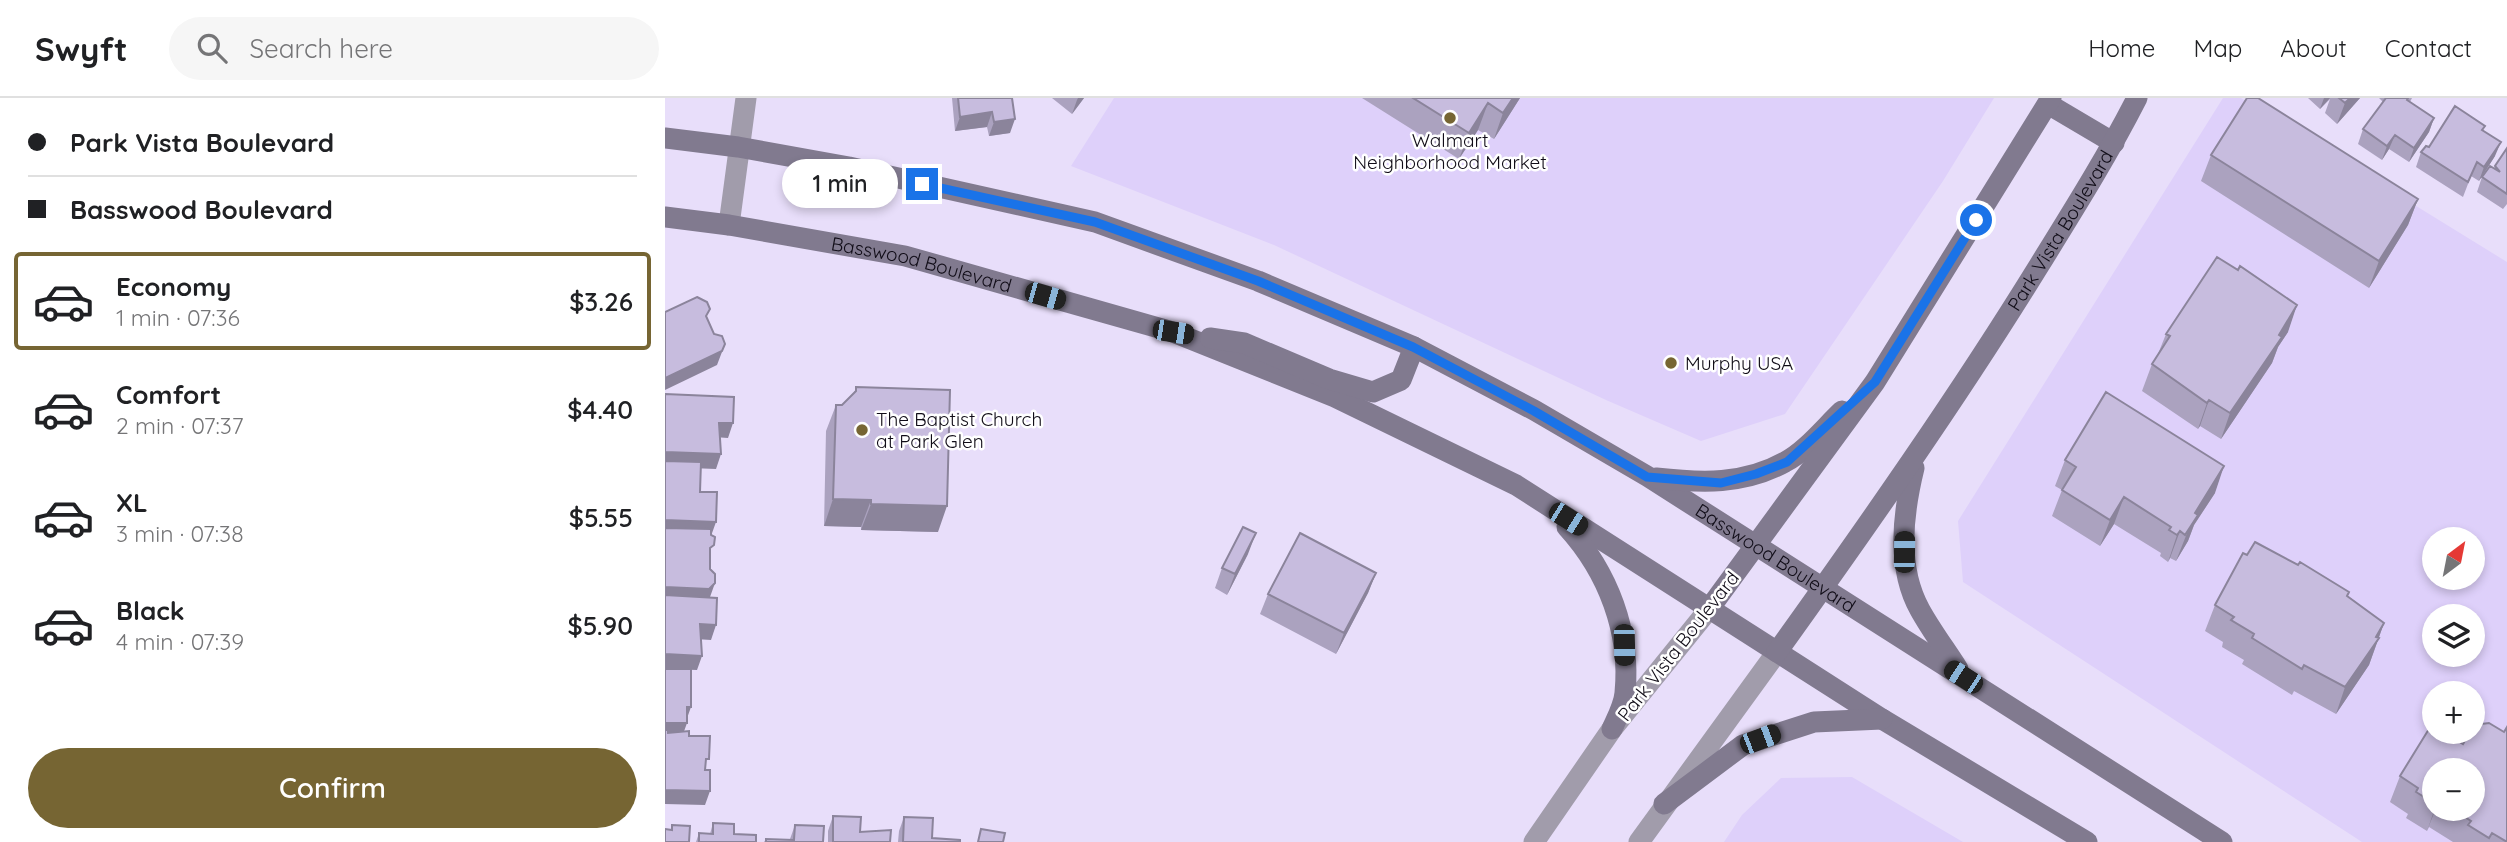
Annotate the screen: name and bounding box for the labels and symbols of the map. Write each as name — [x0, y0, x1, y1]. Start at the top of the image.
marker: Walmart Neighborhood Market — [1442, 110, 1458, 126]
place label: Walmart Neighborhood Market — [1353, 128, 1547, 174]
street label: Park Vista Boulevard — [2002, 146, 2118, 315]
callout: 1 min — [782, 160, 897, 208]
route end — [906, 168, 938, 200]
route start — [1960, 204, 1992, 236]
street label: Basswood Boulevard — [829, 231, 1014, 298]
car — [1022, 280, 1069, 312]
car — [1151, 318, 1196, 346]
place label: Murphy USA — [1685, 351, 1793, 375]
marker: Murphy USA — [1663, 355, 1679, 371]
place label: The Baptist Church at Park Glen — [876, 407, 1042, 453]
marker: The Baptist Church at Park Glen — [854, 422, 870, 438]
street label: Basswood Boulevard — [1691, 498, 1860, 618]
car — [1545, 499, 1592, 539]
north arrow — [2422, 527, 2485, 590]
car — [1894, 531, 1915, 573]
street label: Park Vista Boulevard — [1612, 566, 1744, 726]
car — [1614, 624, 1635, 666]
car — [1940, 657, 1987, 697]
car — [1737, 722, 1784, 756]

